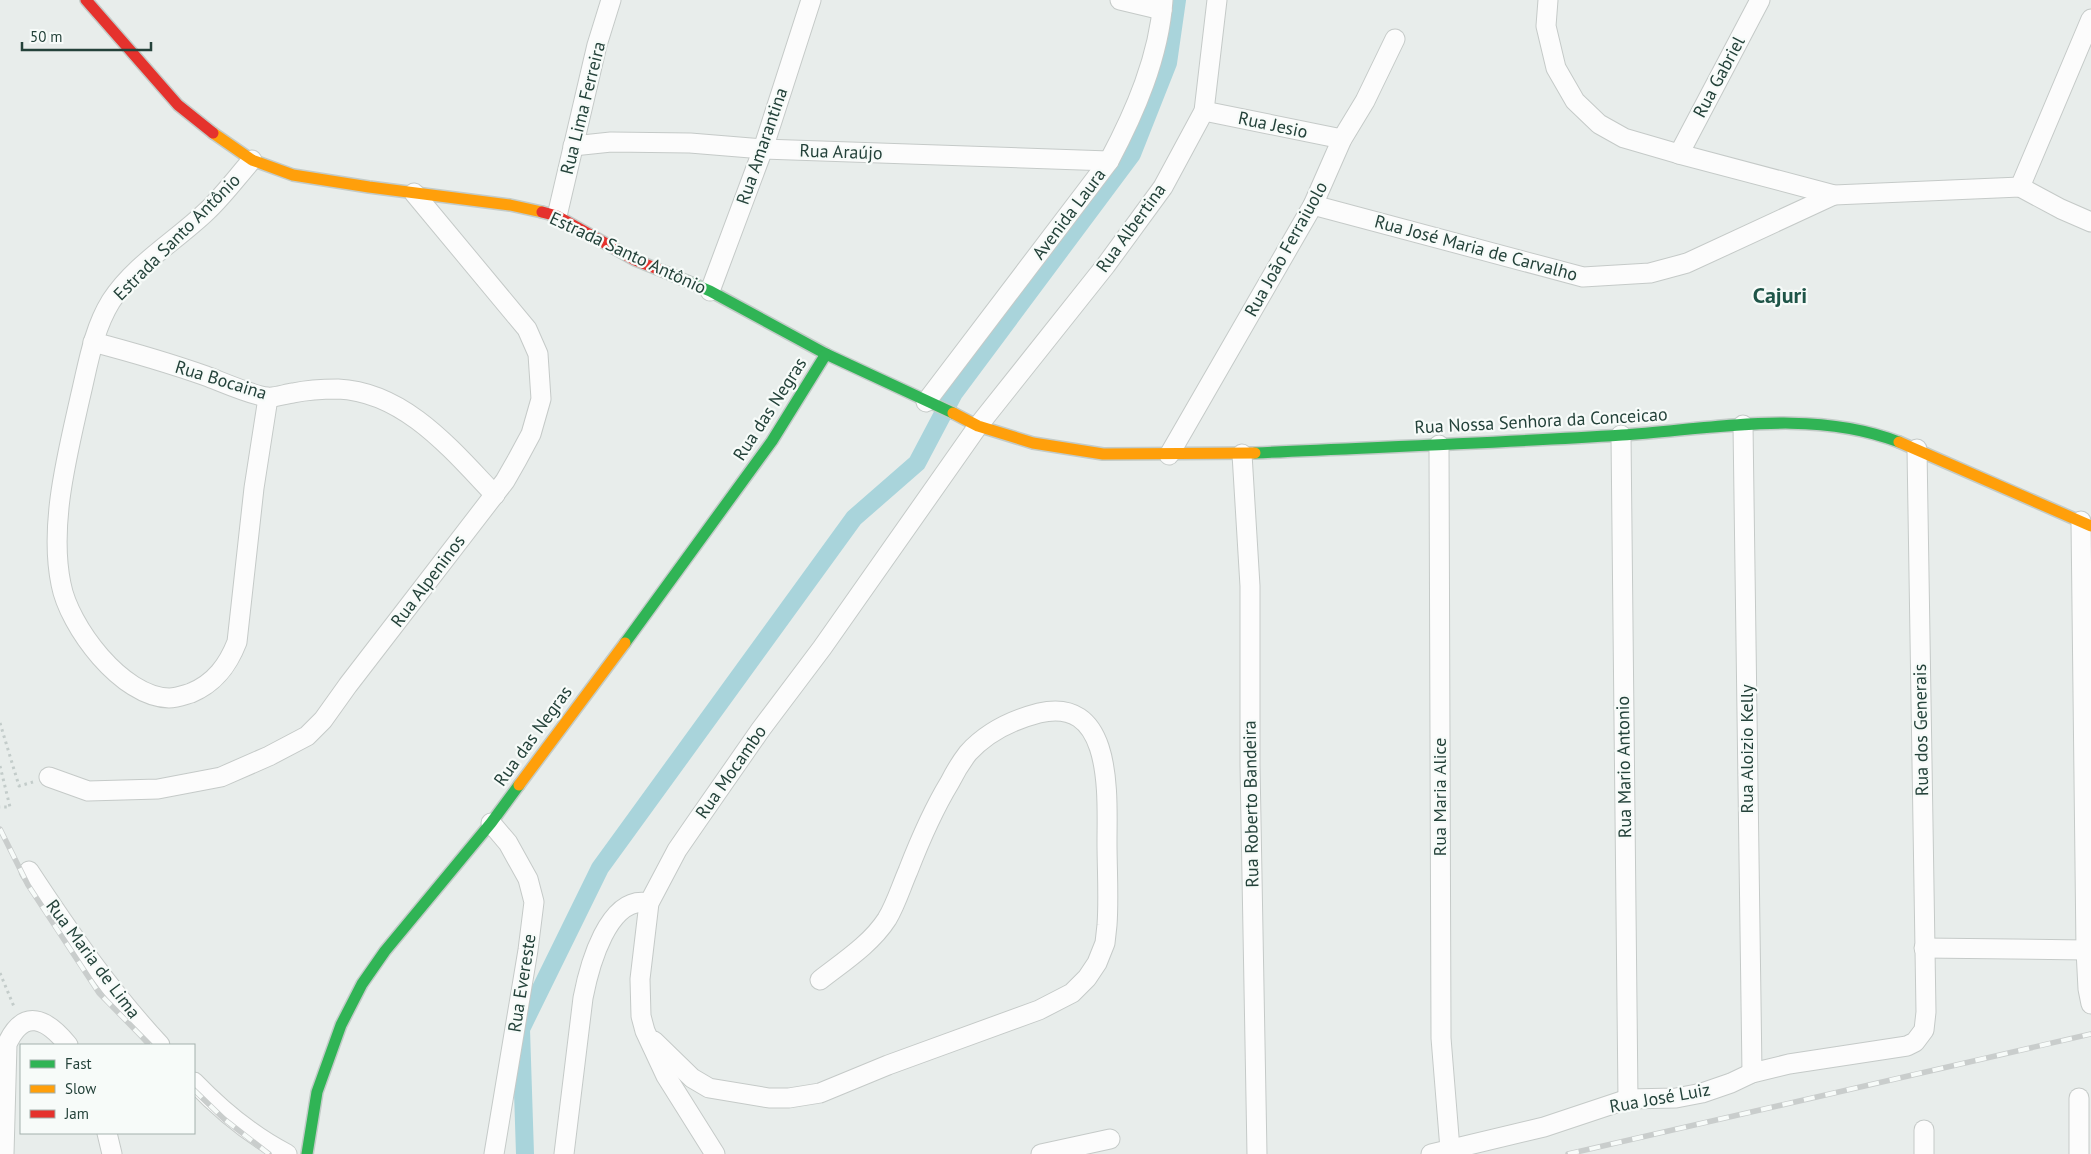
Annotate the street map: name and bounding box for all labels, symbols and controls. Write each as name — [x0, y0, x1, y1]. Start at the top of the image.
scale bar — [22, 20, 151, 52]
text: 50 m — [30, 27, 63, 46]
street label: Rua Gabriel — [1688, 31, 1750, 121]
street label: Rua Lima Ferreira — [555, 39, 610, 177]
street label: Rua Amarantina — [731, 84, 792, 207]
street label: Rua Jesio — [1236, 106, 1310, 143]
street label: Rua Araújo — [799, 139, 883, 164]
street label: Avenida Laura — [1027, 164, 1110, 264]
street label: Estrada Santo Antônio — [108, 168, 245, 305]
street label: Rua João Ferraiuolo — [1239, 177, 1332, 320]
street label: Rua Albertina — [1091, 179, 1171, 277]
street label: Estrada Santo Antônio — [546, 206, 710, 299]
street label: Rua José Maria de Carvalho — [1372, 209, 1580, 286]
district label: Cajuri — [1753, 281, 1807, 309]
street label: Rua das Negras — [728, 353, 811, 465]
street label: Rua Bocaina — [172, 355, 270, 404]
street label: Rua Nossa Senhora da Conceicao — [1414, 402, 1668, 439]
street label: Rua Alpeninos — [385, 530, 470, 631]
street label: Rua dos Generais — [1908, 664, 1933, 796]
street label: Rua das Negras — [489, 681, 577, 790]
street label: Rua Aloizio Kelly — [1735, 684, 1758, 814]
street label: Rua Mario Antonio — [1611, 696, 1636, 838]
street label: Rua Roberto Bandeira — [1238, 720, 1263, 888]
street label: Rua Mocambo — [690, 721, 771, 823]
street label: Rua Maria Alice — [1428, 738, 1451, 856]
street label: Rua Maria de Lima — [41, 895, 146, 1023]
street label: Rua Evereste — [502, 932, 541, 1034]
legend — [20, 1044, 195, 1134]
text: Fast — [65, 1054, 92, 1073]
street label: Rua José Luiz — [1608, 1077, 1712, 1118]
text: Slow — [65, 1079, 96, 1098]
text: Jam — [64, 1104, 89, 1123]

